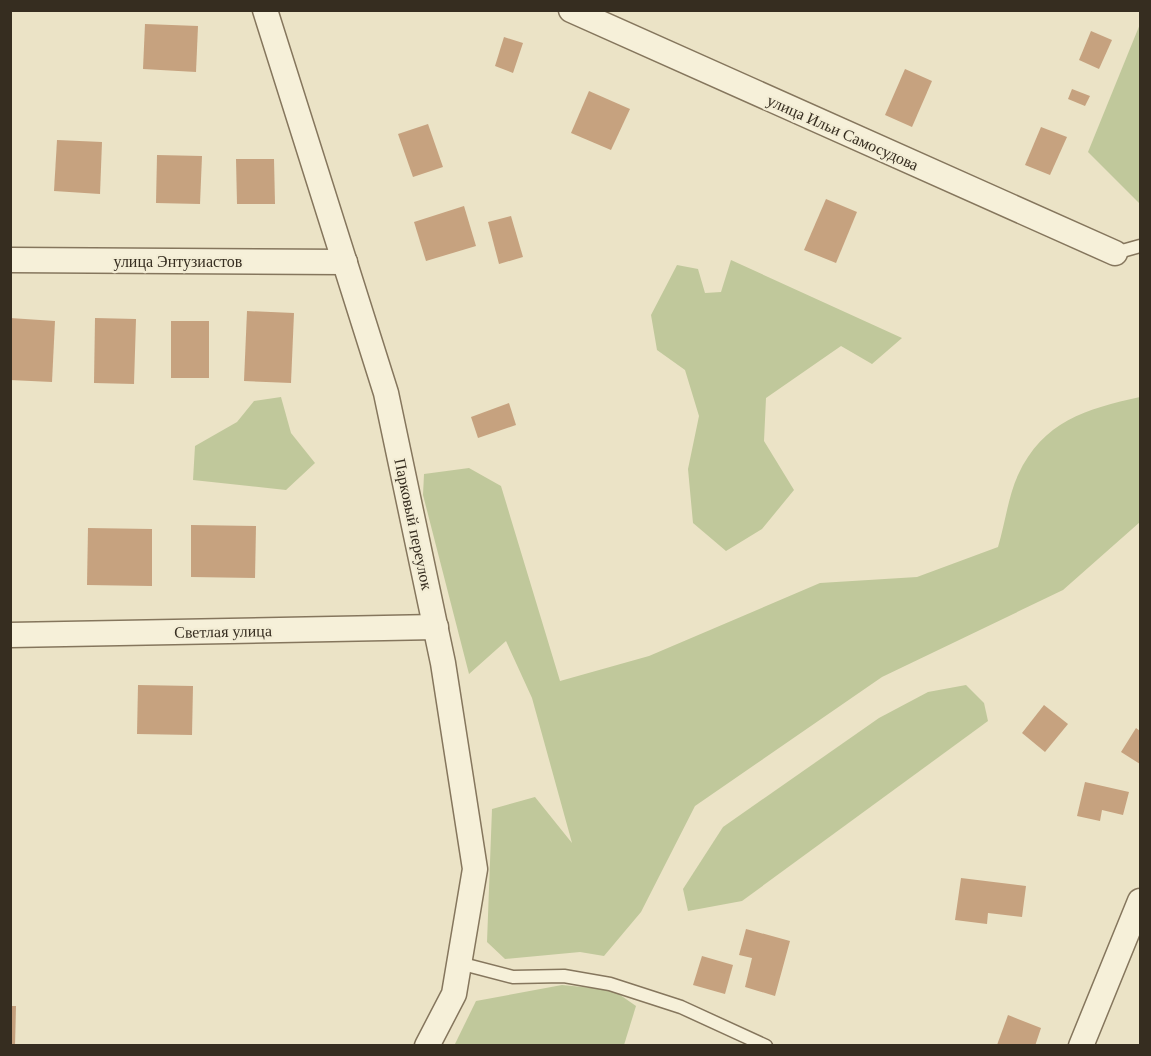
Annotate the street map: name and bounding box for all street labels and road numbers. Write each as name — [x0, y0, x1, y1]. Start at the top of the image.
street label: улица Ильи Самосудова — [764, 91, 921, 174]
street label: улица Энтузиастов — [114, 253, 243, 271]
street label: Парковый переулок — [390, 457, 436, 592]
street label: Светлая улица — [174, 622, 272, 642]

